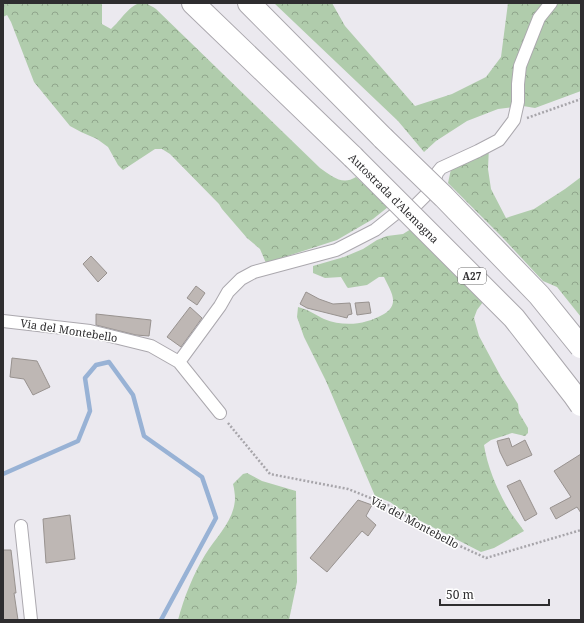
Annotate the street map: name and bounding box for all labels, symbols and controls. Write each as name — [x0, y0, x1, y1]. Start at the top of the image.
street label: Autostrada d'Alemagna — [346, 150, 442, 246]
road number: A27 — [458, 268, 486, 284]
street label: Via del Montebello — [19, 315, 119, 345]
street label: Via del Montebello — [368, 492, 462, 552]
scale bar — [440, 581, 549, 607]
text: 50 m — [446, 586, 474, 603]

